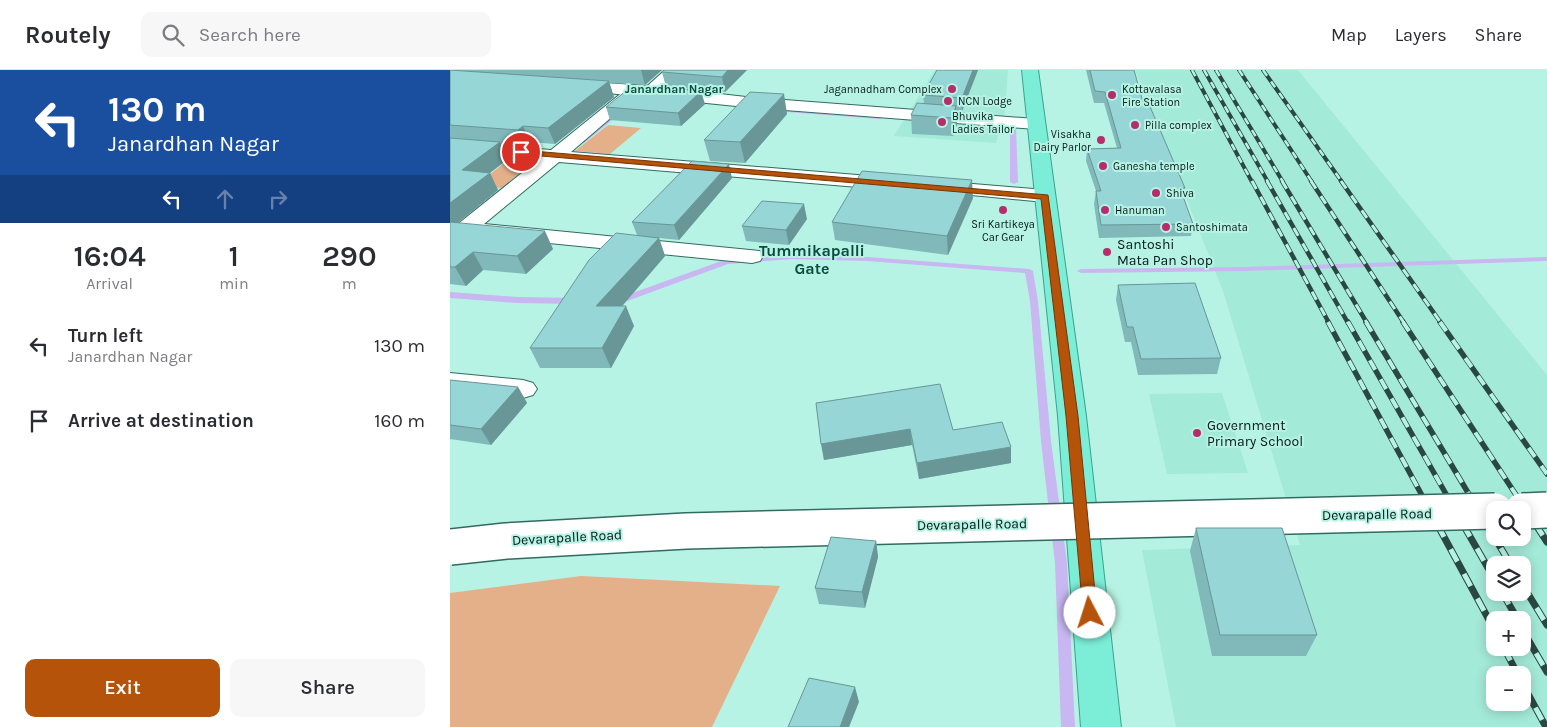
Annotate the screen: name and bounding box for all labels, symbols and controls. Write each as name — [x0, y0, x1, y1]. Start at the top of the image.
search box — [141, 12, 491, 57]
text: Routely — [25, 21, 111, 49]
icon: search — [159, 21, 187, 49]
text: Search here — [199, 24, 301, 46]
text: Map — [1331, 24, 1367, 46]
text: Layers — [1395, 24, 1447, 46]
text: Share — [1475, 24, 1522, 46]
district label: Janardhan Nagar — [625, 82, 723, 96]
place label: Jagannadham Complex — [824, 83, 942, 96]
marker: Jagannadham Complex — [946, 83, 958, 95]
place label: Kottavalasa Fire Station — [1122, 83, 1182, 109]
text: 130 m — [108, 89, 206, 130]
marker: Kottavalasa Fire Station — [1106, 89, 1118, 101]
icon: left — [25, 90, 90, 155]
marker: NCN Lodge — [942, 95, 954, 107]
place label: NCN Lodge — [958, 95, 1012, 108]
place label: Bhuvika Ladies Tailor — [952, 110, 1014, 136]
marker: Bhuvika Ladies Tailor — [936, 116, 948, 128]
marker: Pilla complex — [1129, 119, 1141, 131]
place label: Pilla complex — [1145, 119, 1212, 132]
place label: Visakha Dairy Parlor — [1034, 128, 1091, 154]
text: Janardhan Nagar — [108, 131, 279, 157]
pin — [500, 131, 542, 173]
marker: Visakha Dairy Parlor — [1095, 134, 1107, 146]
icon: arrive — [507, 138, 535, 166]
marker: Ganesha temple — [1097, 160, 1109, 172]
place label: Ganesha temple — [1113, 160, 1195, 173]
icon: left — [158, 185, 186, 213]
icon: ahead — [211, 185, 239, 213]
icon: right — [264, 185, 292, 213]
marker: Shiva — [1150, 187, 1162, 199]
place label: Shiva — [1166, 187, 1194, 200]
marker: Sri Kartikeya Car Gear — [997, 204, 1009, 216]
marker: Hanuman — [1099, 204, 1111, 216]
place label: Hanuman — [1115, 204, 1165, 217]
place label: Sri Kartikeya Car Gear — [971, 218, 1035, 244]
marker: Santoshimata — [1160, 221, 1172, 233]
place label: Santoshimata — [1176, 221, 1248, 234]
place label: Santoshi Mata Pan Shop — [1117, 236, 1213, 269]
text: 16:04 — [73, 238, 146, 274]
text: 1 — [229, 238, 239, 274]
text: 290 — [322, 238, 377, 274]
district label: Tummikapalli Gate — [759, 241, 865, 278]
marker: Santoshi Mata Pan Shop — [1101, 246, 1113, 258]
text: Arrival — [86, 274, 133, 293]
text: min — [219, 274, 249, 293]
text: m — [342, 274, 357, 293]
text: Turn left — [68, 325, 143, 347]
icon: left — [25, 332, 53, 360]
text: 130 m — [374, 335, 425, 357]
text: Janardhan Nagar — [68, 347, 192, 366]
icon: arrive — [25, 407, 53, 435]
text: Arrive at destination — [68, 410, 254, 432]
text: 160 m — [374, 410, 425, 432]
place label: Government Primary School — [1207, 417, 1303, 450]
marker: Government Primary School — [1191, 427, 1203, 439]
map controls — [1486, 501, 1531, 711]
button: search — [1486, 501, 1531, 546]
street label: Devarapalle Road — [1322, 505, 1432, 524]
street label: Devarapalle Road — [917, 515, 1027, 534]
street label: Devarapalle Road — [511, 526, 623, 549]
button: layers — [1486, 556, 1531, 601]
position arrow — [1063, 586, 1115, 638]
button: + — [1486, 611, 1531, 656]
button: Exit — [25, 659, 220, 717]
button: Share — [230, 659, 425, 717]
button: − — [1486, 666, 1531, 711]

